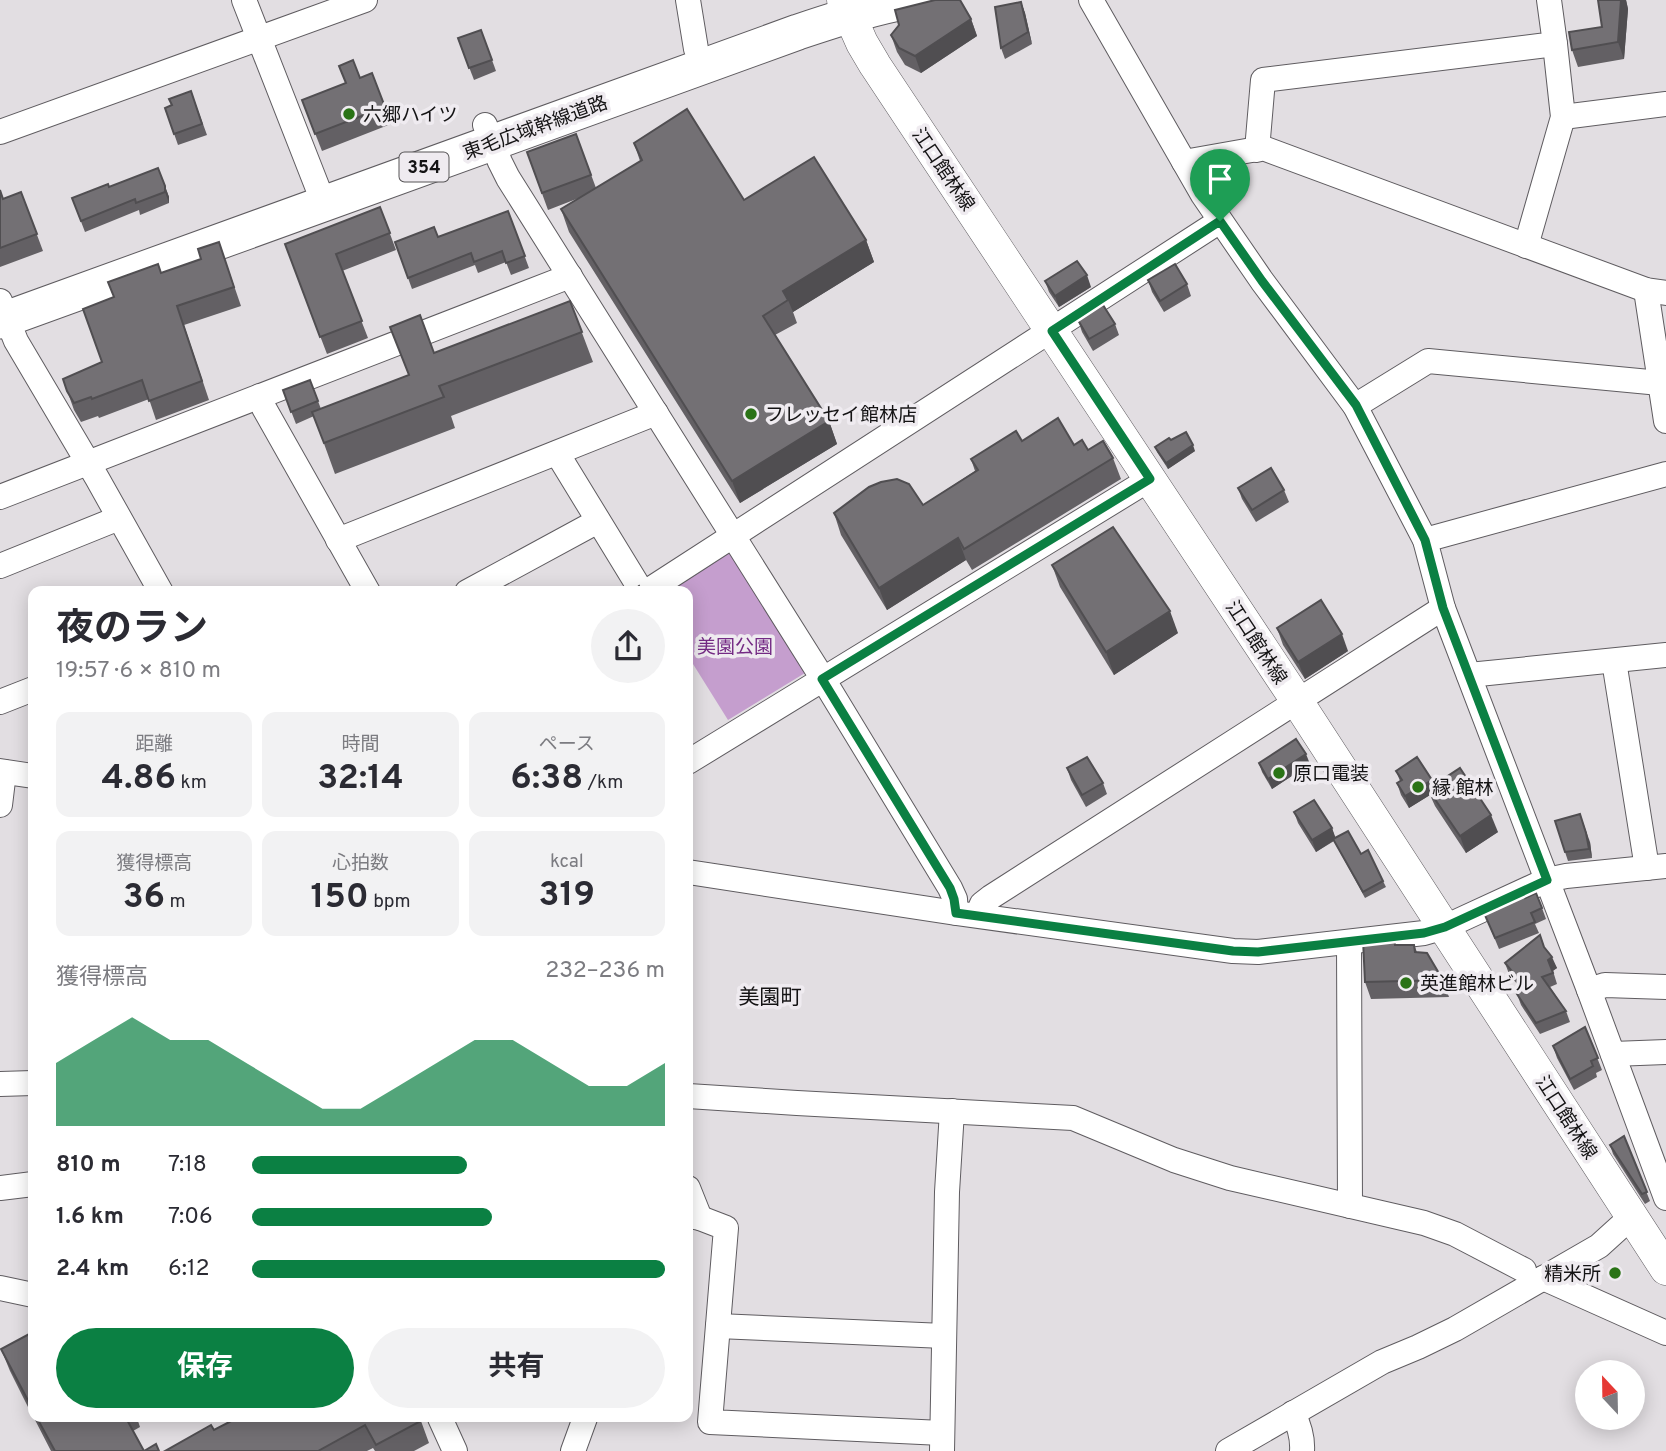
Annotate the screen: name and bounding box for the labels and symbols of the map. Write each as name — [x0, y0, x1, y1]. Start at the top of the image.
street label: 東毛広域幹線道路 — [460, 92, 611, 166]
place label: 六郷ハイツ — [363, 104, 458, 128]
marker: 六郷ハイツ — [341, 106, 357, 122]
street label: 江口館林線 — [906, 124, 979, 216]
pin — [1190, 149, 1250, 221]
road number: 354 — [400, 152, 448, 182]
place label: フレッセイ館林店 — [765, 404, 917, 428]
marker: フレッセイ館林店 — [743, 406, 759, 422]
street label: 江口館林線 — [1219, 597, 1291, 689]
park label: 美園公園 — [697, 636, 773, 660]
place label: 原口電装 — [1293, 763, 1369, 787]
marker: 原口電装 — [1271, 765, 1287, 781]
place label: 縁 館林 — [1432, 777, 1493, 801]
marker: 縁 館林 — [1410, 779, 1426, 795]
place label: 英進館林ビル — [1420, 973, 1534, 997]
marker: 英進館林ビル — [1398, 975, 1414, 991]
district label: 美園町 — [739, 985, 802, 1012]
street label: 江口館林線 — [1529, 1072, 1601, 1164]
place label: 精米所 — [1544, 1263, 1601, 1287]
marker: 精米所 — [1607, 1265, 1623, 1281]
north arrow — [1575, 1360, 1645, 1430]

